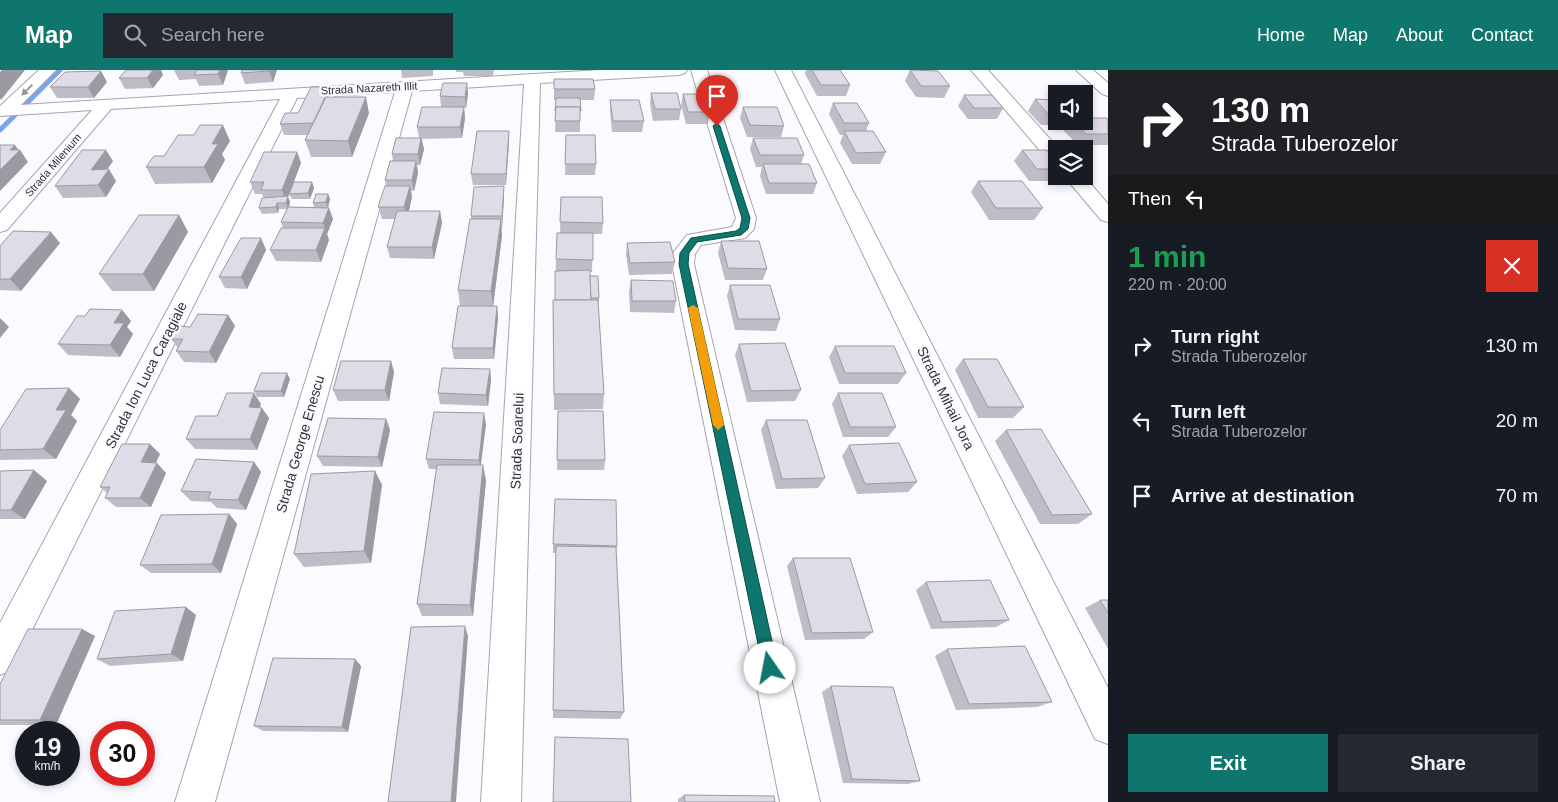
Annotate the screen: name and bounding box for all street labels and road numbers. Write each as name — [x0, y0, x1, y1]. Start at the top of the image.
street label: Strada Nazareth Illit — [320, 79, 418, 97]
street label: Strada Milenium — [22, 131, 84, 199]
street label: Strada Ion Luca Caragiale — [102, 299, 190, 451]
street label: Strada Mihail Jora — [914, 344, 978, 452]
street label: Strada George Enescu — [273, 373, 327, 515]
street label: Strada Soarelui — [507, 392, 527, 490]

